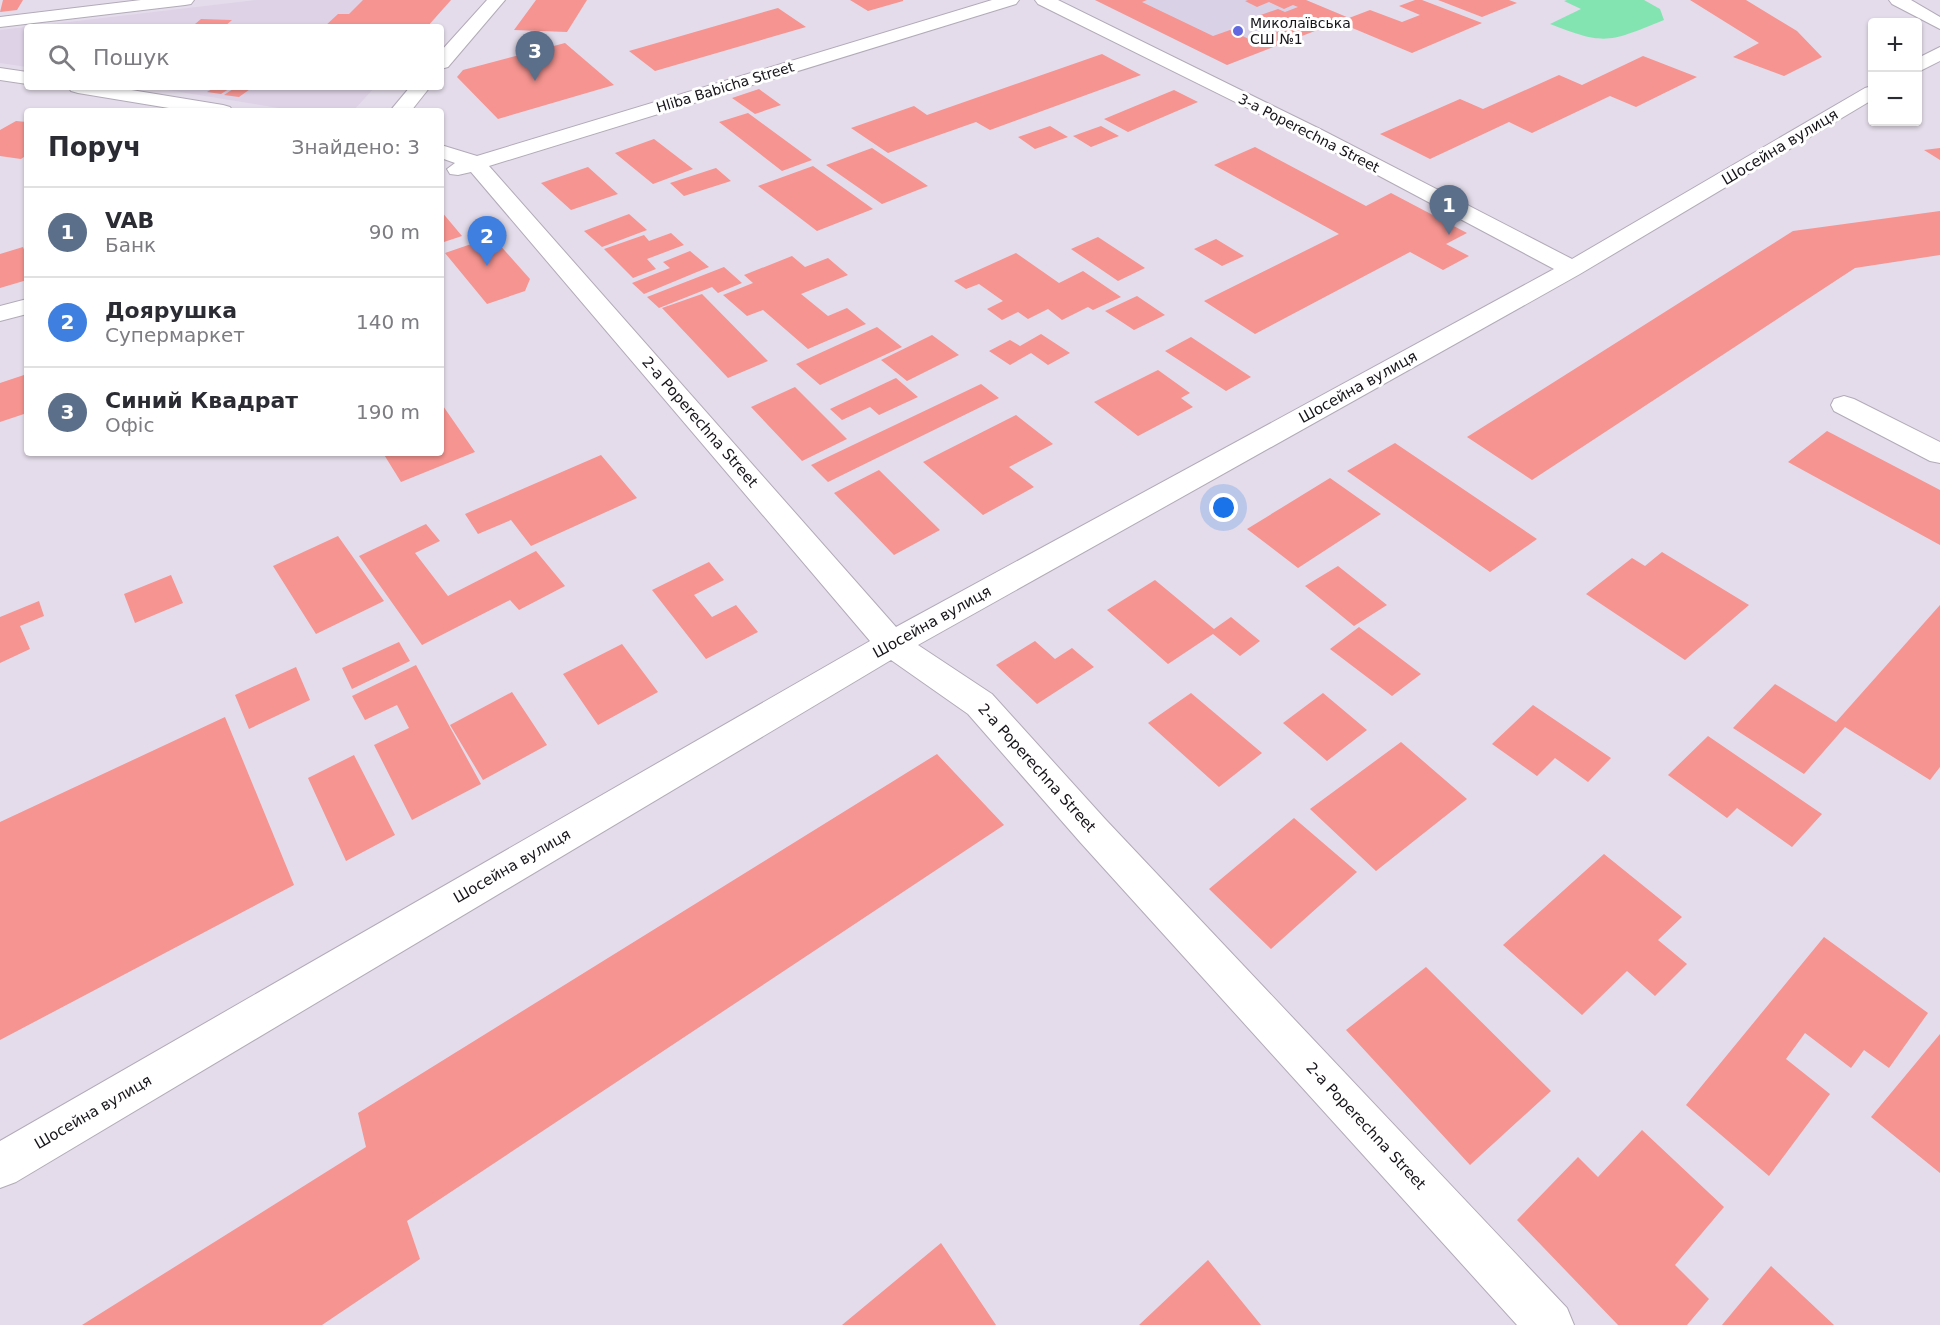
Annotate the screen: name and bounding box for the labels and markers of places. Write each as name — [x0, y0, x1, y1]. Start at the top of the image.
place label: Миколаївська СШ №1 — [1250, 15, 1351, 47]
marker: Миколаївська СШ №1 — [1231, 24, 1245, 38]
pin: 3 — [516, 32, 554, 81]
pin: 1 — [1430, 186, 1468, 235]
pin: 2 — [468, 216, 506, 266]

